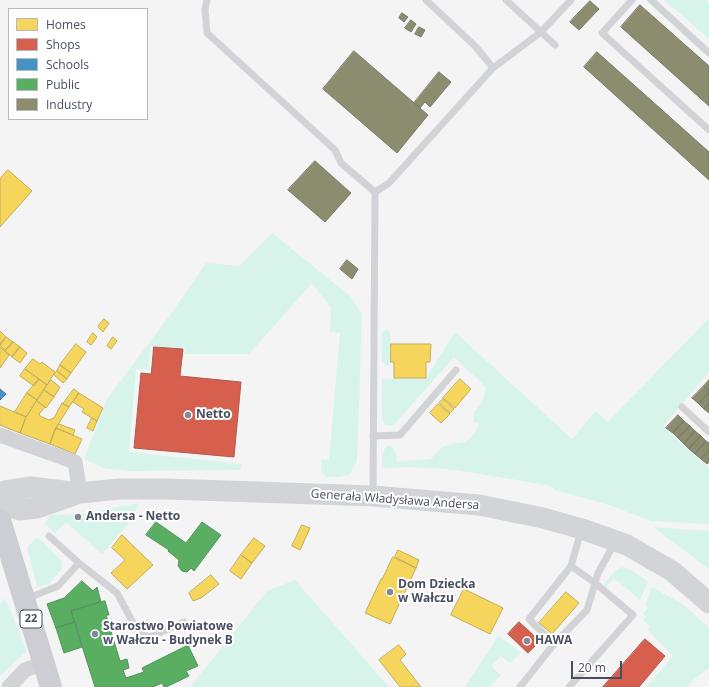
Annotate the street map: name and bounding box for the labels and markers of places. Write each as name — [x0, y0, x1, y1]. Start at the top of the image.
place label: Netto — [196, 408, 231, 422]
marker: Netto — [183, 410, 193, 420]
place label: Andersa - Netto — [86, 510, 180, 524]
marker: Andersa - Netto — [73, 512, 83, 522]
place label: Dom Dziecka w Wałczu — [398, 578, 476, 606]
marker: Dom Dziecka w Wałczu — [385, 587, 395, 597]
place label: Starostwo Powiatowe w Wałczu - Budynek B — [103, 620, 233, 648]
marker: Starostwo Powiatowe w Wałczu - Budynek B — [90, 629, 100, 639]
place label: HAWA — [535, 634, 572, 648]
marker: HAWA — [522, 636, 532, 646]

